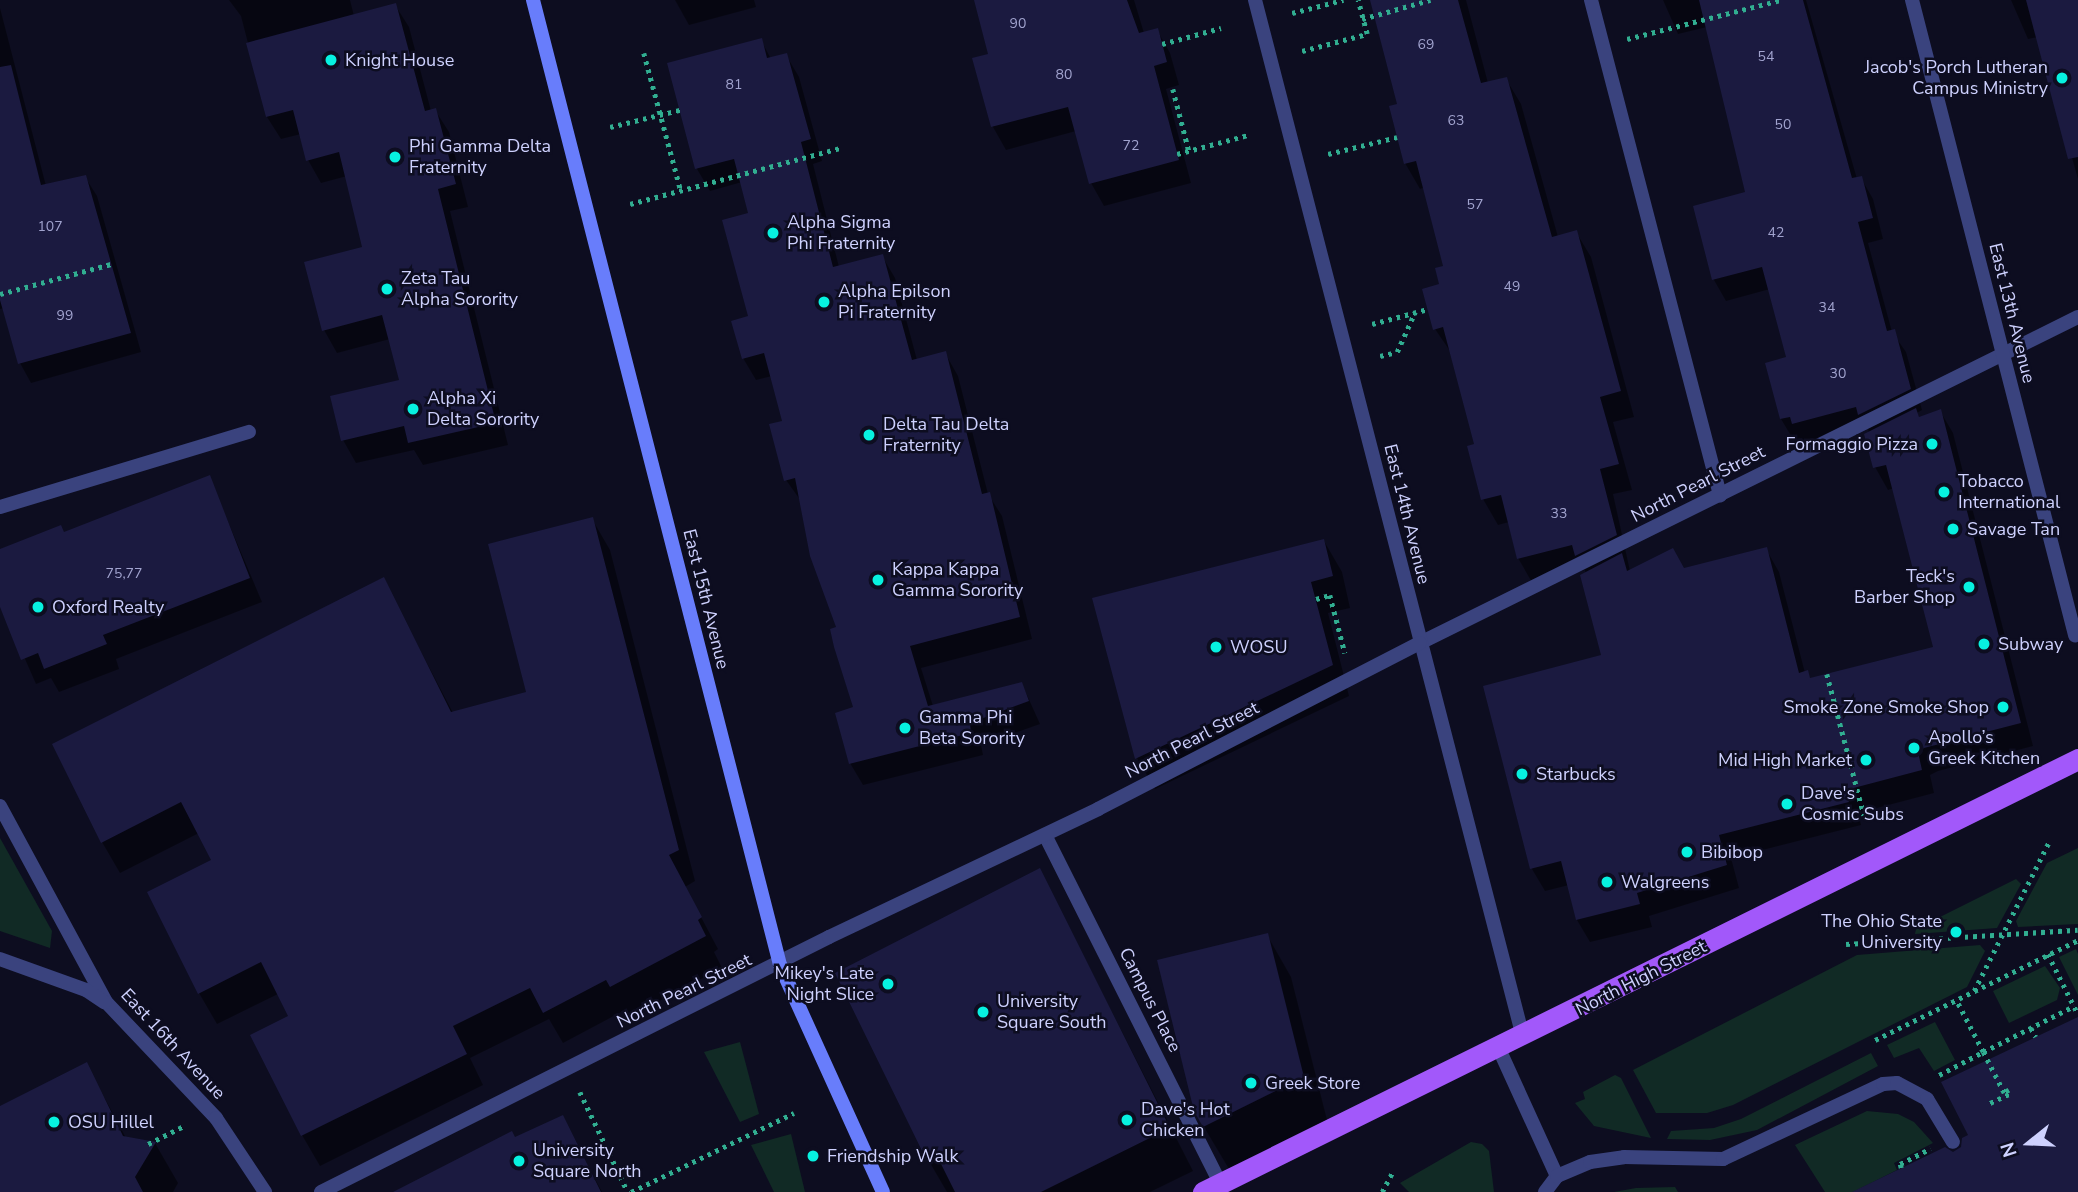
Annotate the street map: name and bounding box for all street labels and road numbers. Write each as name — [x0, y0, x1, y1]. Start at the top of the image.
street label: East 13th Avenue — [1984, 241, 2040, 385]
street label: North Pearl Street — [1628, 441, 1768, 527]
street label: East 14th Avenue — [1379, 442, 1435, 586]
street label: East 15th Avenue — [678, 527, 734, 671]
street label: North Pearl Street — [1122, 697, 1262, 783]
street label: North High Street — [1572, 936, 1710, 1020]
street label: Campus Place — [1114, 944, 1186, 1056]
street label: North Pearl Street — [613, 949, 755, 1033]
street label: East 16th Avenue — [116, 984, 230, 1104]

